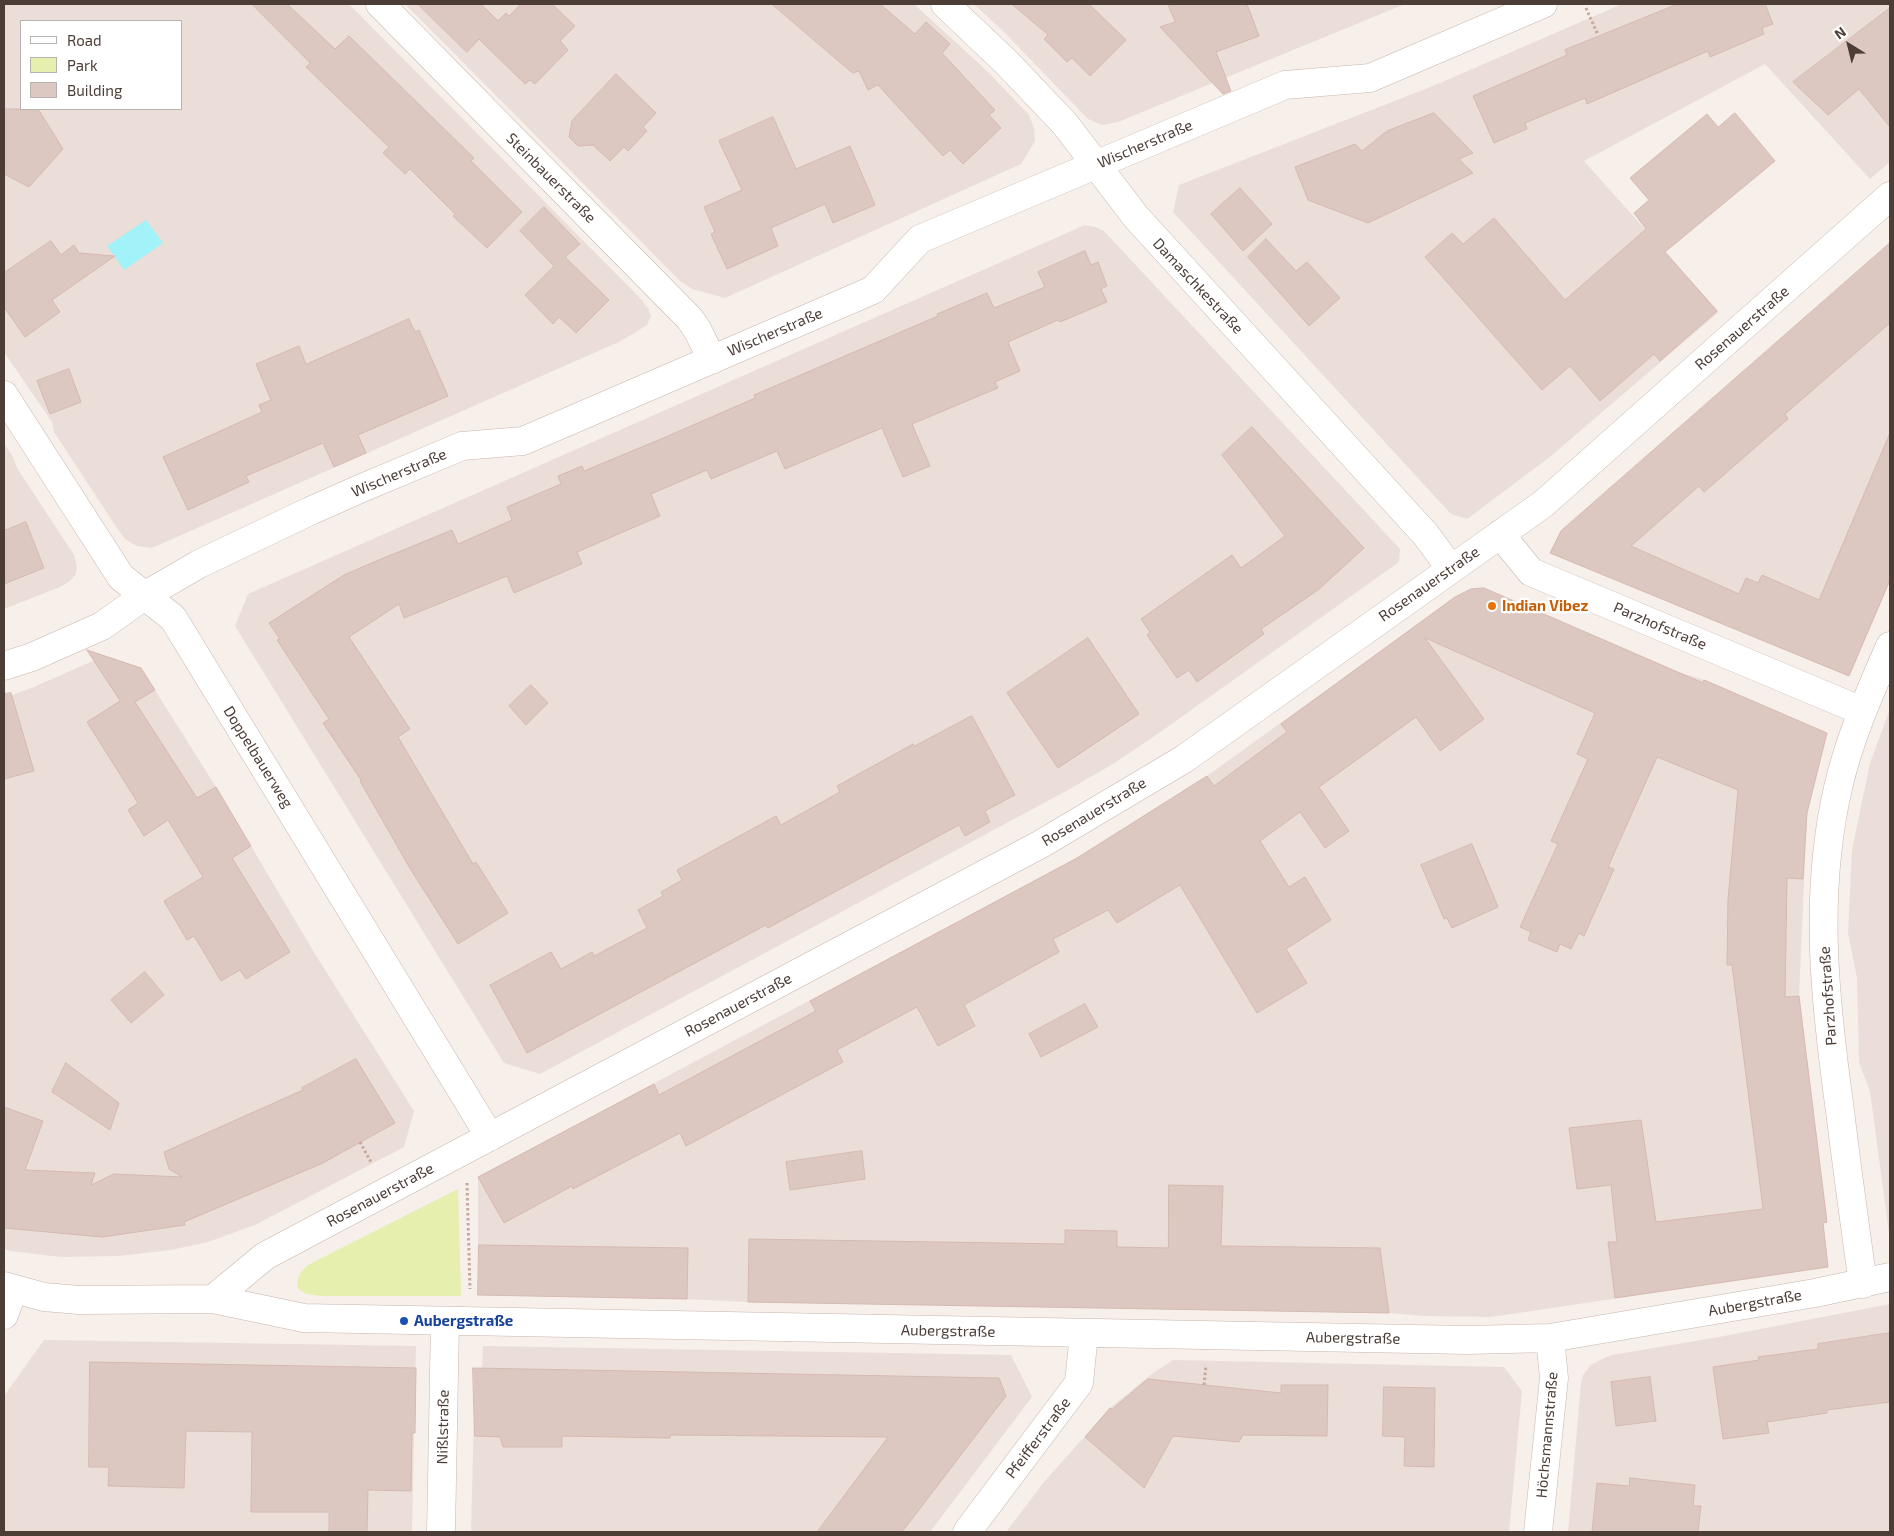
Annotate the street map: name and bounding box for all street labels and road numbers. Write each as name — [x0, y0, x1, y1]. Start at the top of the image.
street label: Wischerstraße — [1095, 116, 1195, 172]
street label: Steinbauerstraße — [502, 129, 600, 227]
street label: Damaschkestraße — [1149, 234, 1247, 338]
street label: Rosenauerstraße — [1691, 282, 1793, 374]
street label: Wischerstraße — [725, 304, 825, 360]
street label: Wischerstraße — [349, 445, 449, 501]
street label: Rosenauerstraße — [1375, 543, 1483, 625]
street label: Parzhofstraße — [1611, 598, 1709, 654]
street label: Doppelbauerweg — [219, 703, 297, 811]
street label: Rosenauerstraße — [1038, 774, 1150, 850]
street label: Parzhofstraße — [1816, 946, 1840, 1046]
street label: Rosenauerstraße — [681, 969, 795, 1041]
street label: Rosenauerstraße — [323, 1159, 437, 1231]
street label: Aubergstraße — [1707, 1286, 1803, 1320]
street label: Aubergstraße — [901, 1321, 995, 1341]
street label: Aubergstraße — [1306, 1328, 1400, 1348]
street label: Höchsmannstraße — [1533, 1371, 1561, 1499]
street label: Nißlstraße — [433, 1390, 453, 1464]
street label: Pfeifferstraße — [1002, 1394, 1074, 1482]

